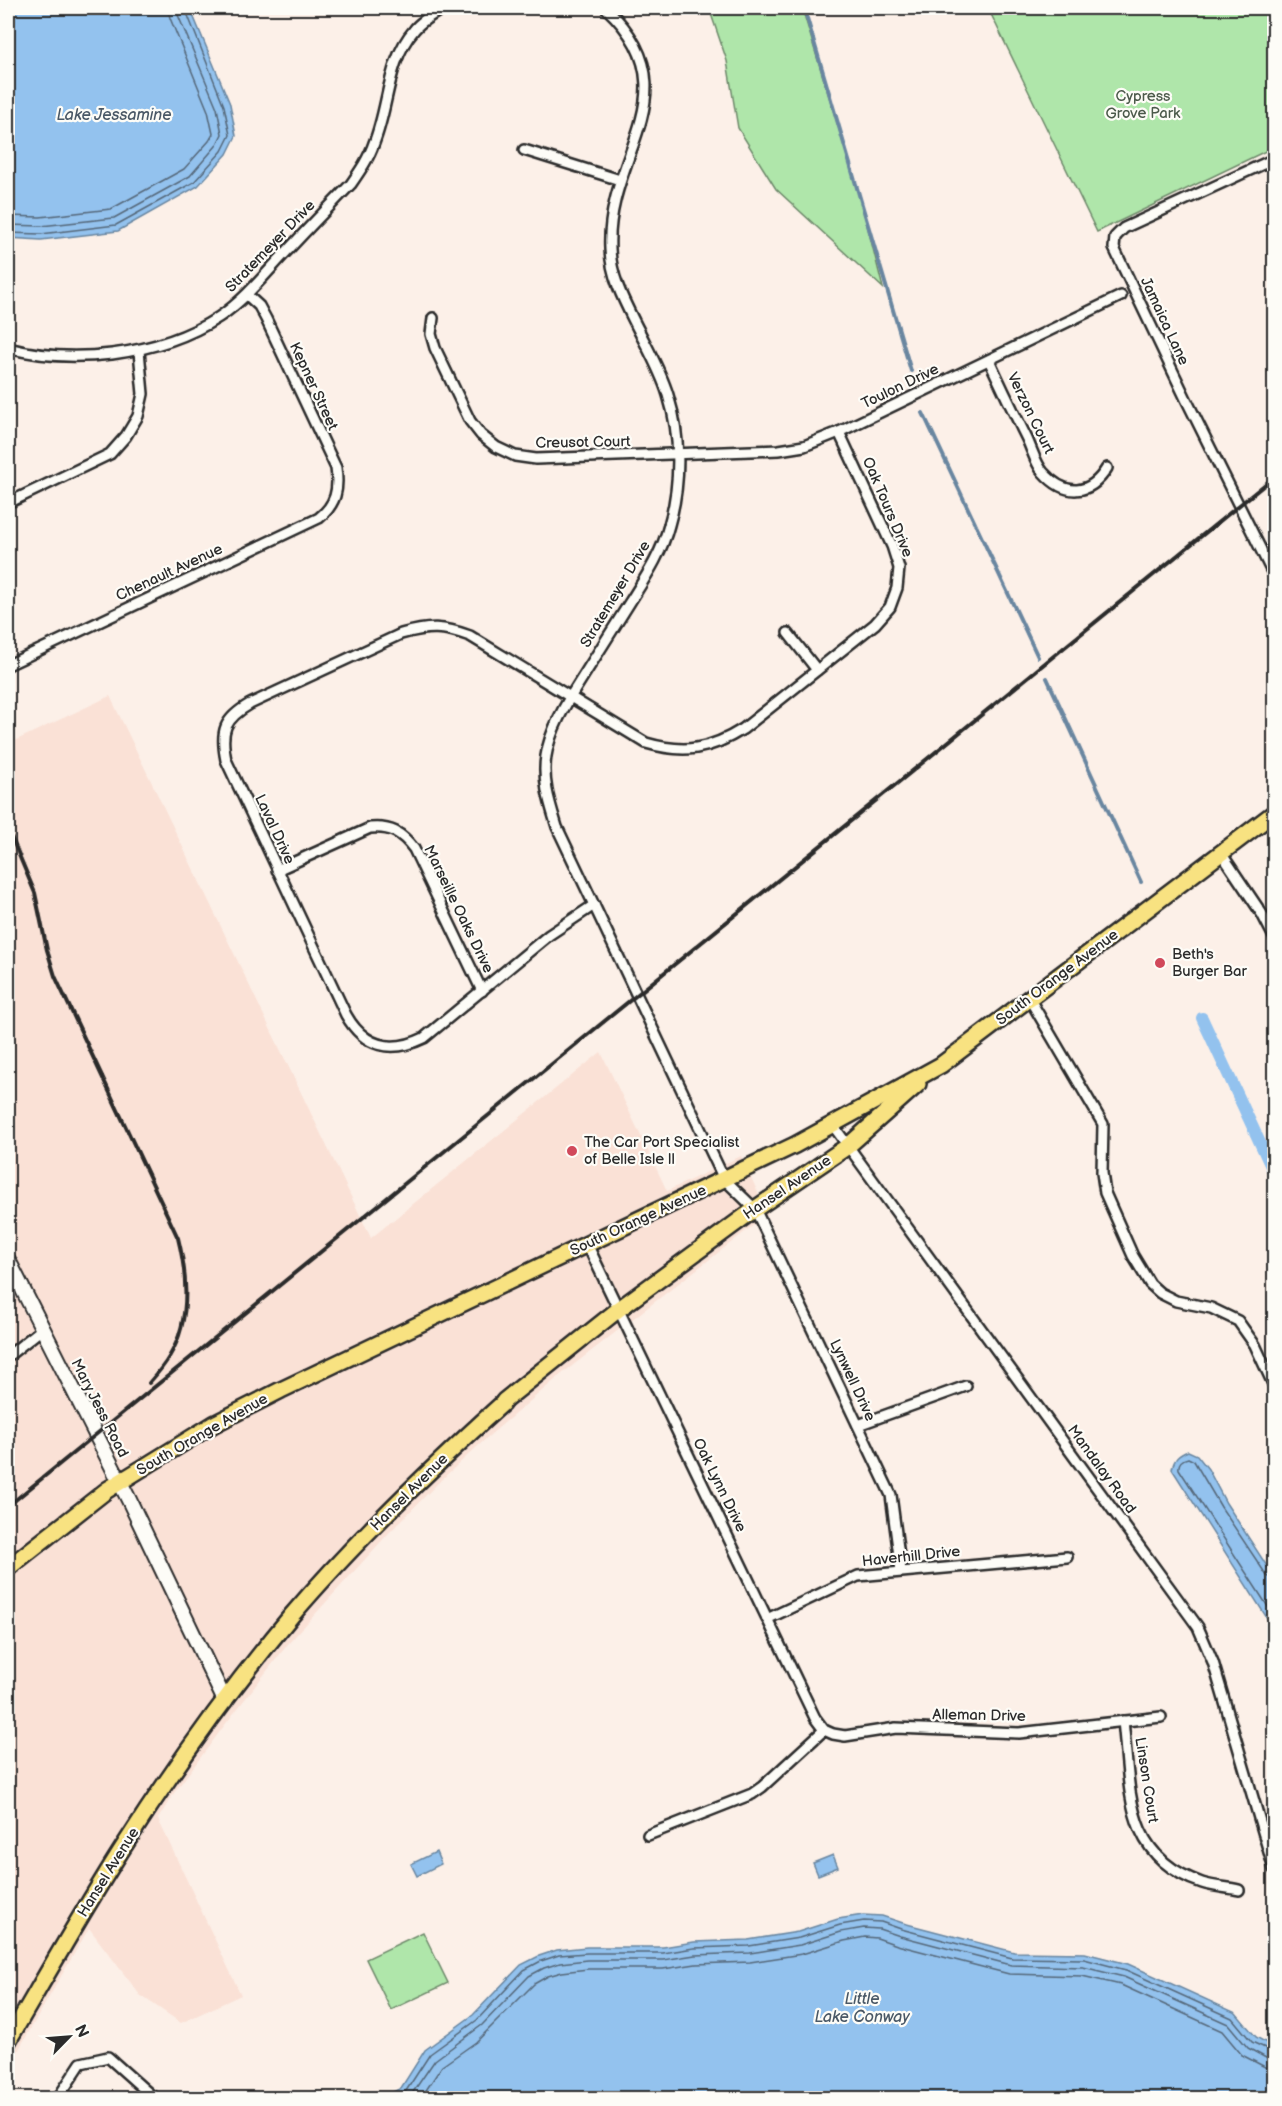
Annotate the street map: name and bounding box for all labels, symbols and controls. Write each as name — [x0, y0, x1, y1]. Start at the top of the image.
park label: Cypress Grove Park — [1106, 87, 1181, 123]
water label: Lake Jessamine — [56, 106, 172, 125]
street label: Stratemeyer Drive — [222, 196, 319, 296]
street label: Jamaica Lane — [1136, 274, 1193, 368]
street label: Kepner Street — [285, 339, 342, 434]
street label: Toulon Drive — [858, 360, 942, 413]
street label: Verzon Court — [1003, 369, 1059, 457]
street label: Creusot Court — [535, 432, 631, 453]
street label: Oak Tours Drive — [858, 454, 917, 560]
street label: Stratemeyer Drive — [576, 537, 655, 651]
street label: Chenault Avenue — [113, 539, 226, 605]
street label: Laval Drive — [250, 791, 299, 867]
street label: Marseille Oaks Drive — [419, 842, 498, 976]
street label: South Orange Avenue — [992, 925, 1122, 1030]
place label: Beth's Burger Bar — [1172, 945, 1248, 981]
marker: Beth's Burger Bar — [1153, 956, 1167, 970]
place label: The Car Port Specialist of Belle Isle ll — [584, 1133, 740, 1169]
marker: The Car Port Specialist of Belle Isle ll — [565, 1144, 579, 1158]
street label: Hansel Avenue — [740, 1151, 835, 1224]
street label: South Orange Avenue — [567, 1180, 709, 1260]
street label: Lynwell Drive — [825, 1336, 880, 1424]
street label: Mary Jess Road — [67, 1356, 133, 1461]
street label: South Orange Avenue — [133, 1389, 271, 1480]
street label: Mandalay Road — [1063, 1421, 1140, 1517]
street label: Oak Lynn Drive — [689, 1435, 751, 1535]
street label: Hansel Avenue — [367, 1450, 452, 1535]
street label: Haverhill Drive — [861, 1542, 961, 1571]
street label: Alleman Drive — [932, 1705, 1026, 1726]
street label: Linson Court — [1130, 1736, 1163, 1825]
street label: Hansel Avenue — [73, 1824, 144, 1921]
water label: Little Lake Conway — [815, 1990, 910, 2027]
north arrow — [39, 2007, 99, 2067]
text: N — [70, 2022, 92, 2041]

